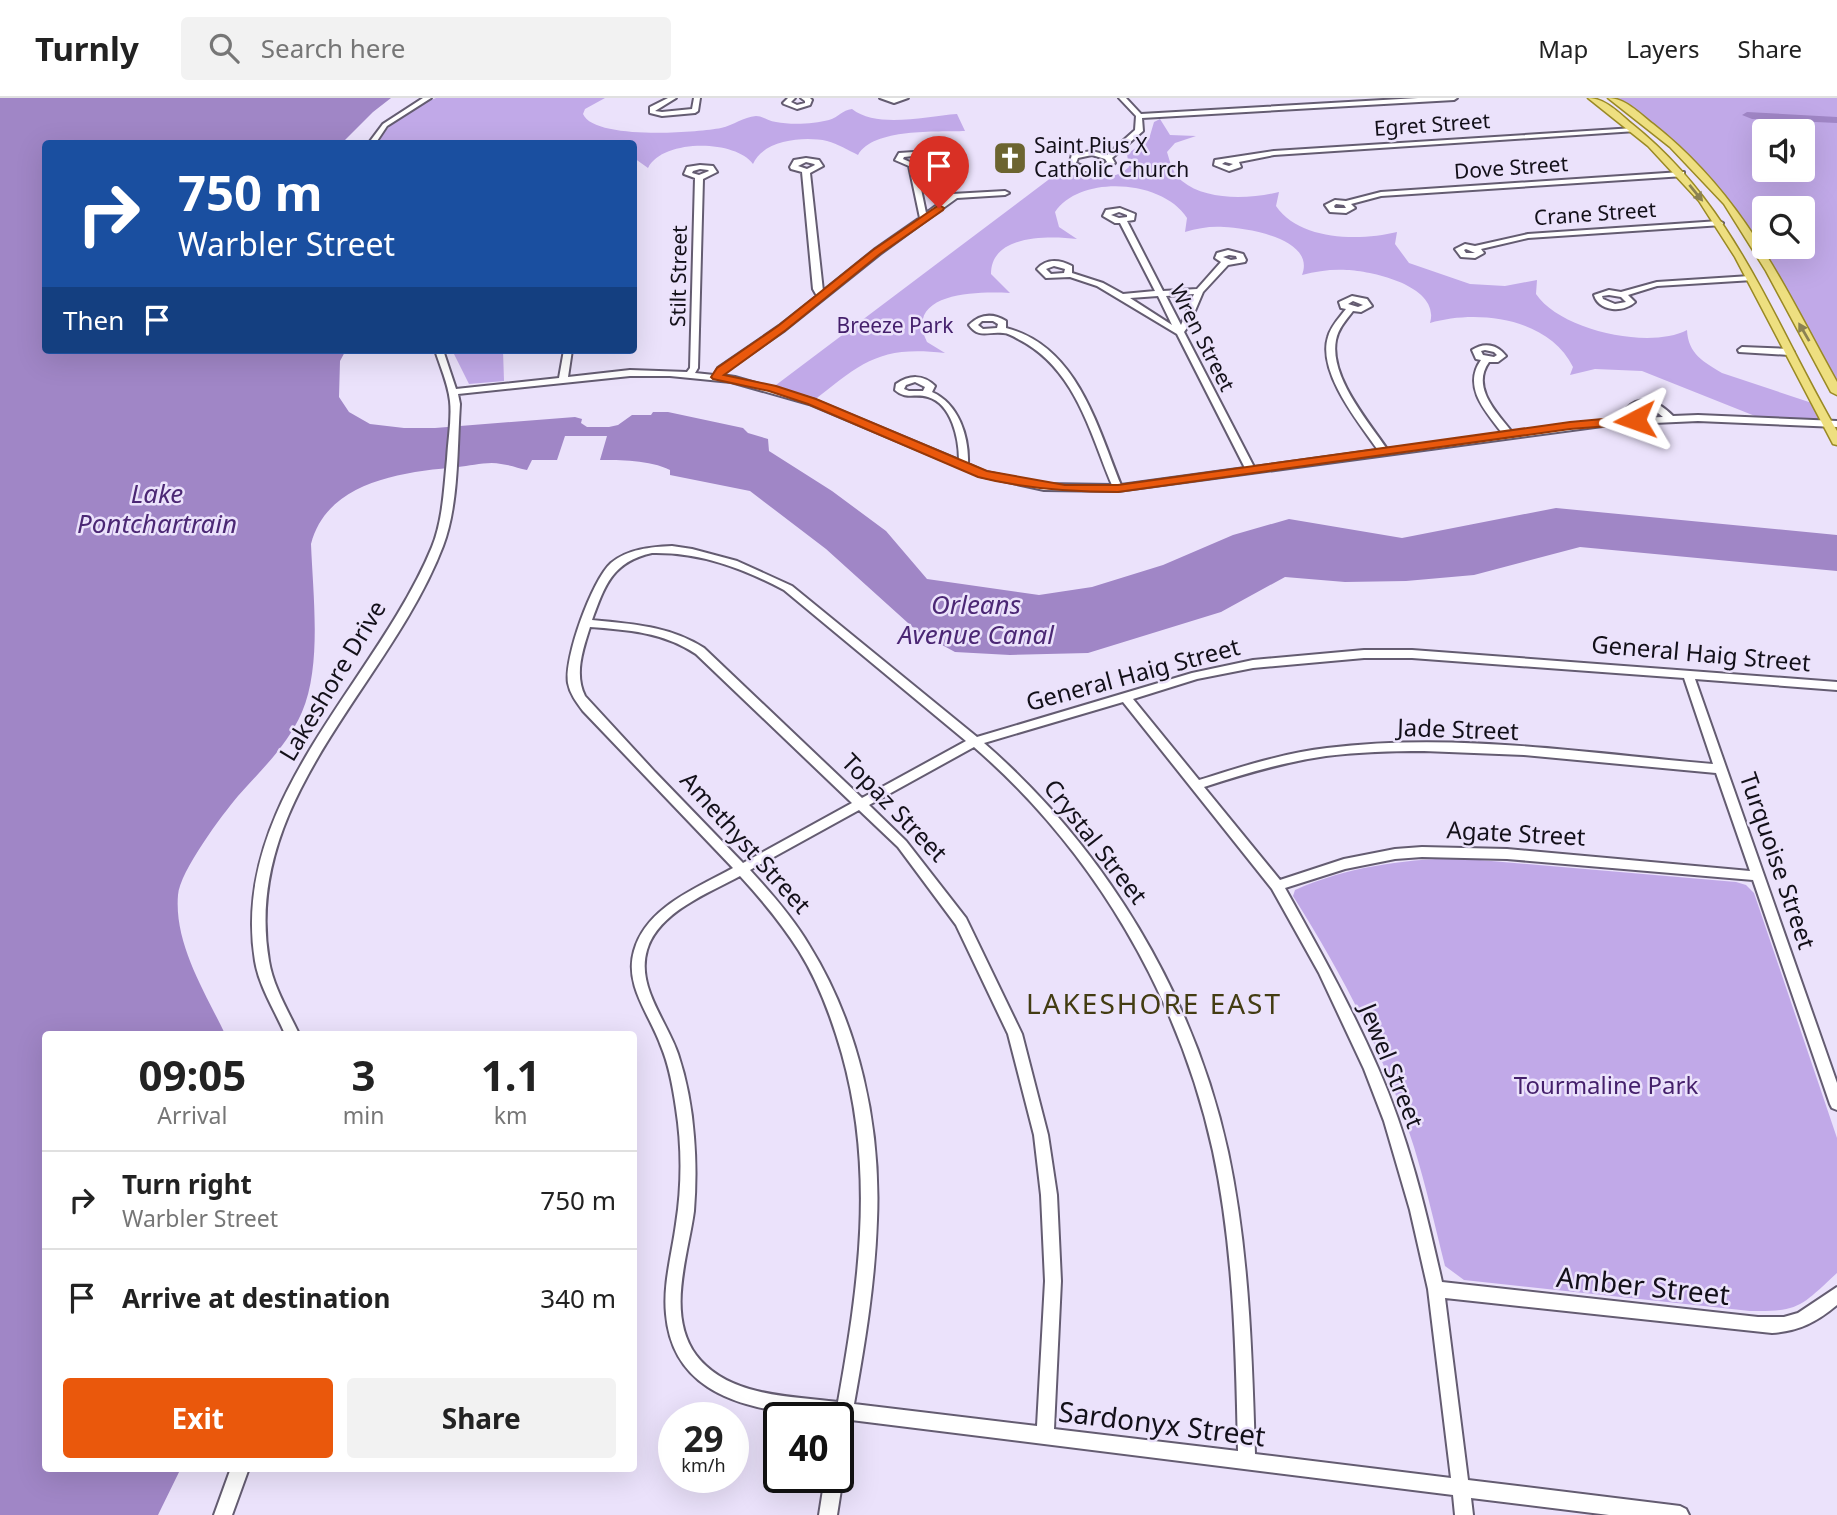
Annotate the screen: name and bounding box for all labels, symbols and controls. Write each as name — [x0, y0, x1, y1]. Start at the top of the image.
search box — [181, 17, 671, 80]
text: Turnly — [35, 26, 139, 71]
icon: search — [205, 29, 243, 67]
text: Search here — [261, 30, 405, 66]
text: Map — [1538, 32, 1588, 65]
text: Layers — [1626, 32, 1700, 65]
text: Share — [1738, 32, 1802, 65]
street label: Egret Street — [1373, 106, 1491, 142]
map controls — [1752, 119, 1815, 259]
button: sound — [1752, 119, 1815, 182]
place label: Saint Pius X Catholic Church — [1034, 131, 1189, 183]
pin — [909, 136, 969, 208]
church icon: Saint Pius X Catholic Church — [991, 139, 1029, 177]
icon: arrive — [920, 147, 958, 185]
street label: Dove Street — [1453, 149, 1569, 185]
text: 750 m — [178, 159, 323, 225]
icon: right — [63, 168, 154, 259]
one-way arrow — [1689, 183, 1704, 201]
street label: Crane Street — [1533, 195, 1657, 231]
button: search — [1752, 196, 1815, 259]
text: Warbler Street — [178, 222, 395, 265]
street label: Stilt Street — [663, 225, 693, 327]
street label: Wren Street — [1164, 279, 1242, 396]
icon: arrive — [138, 301, 176, 339]
text: Then — [63, 302, 124, 338]
park label: Breeze Park — [837, 311, 954, 339]
one-way arrow — [1798, 322, 1810, 342]
position arrow — [1598, 383, 1672, 457]
water label: Lake Pontchartrain — [77, 475, 237, 541]
water label: Orleans Avenue Canal — [896, 586, 1055, 652]
street label: Lakeshore Drive — [271, 594, 393, 767]
street label: General Haig Street — [1590, 626, 1813, 679]
street label: General Haig Street — [1022, 629, 1244, 718]
street label: Jade Street — [1395, 710, 1520, 747]
street label: Topaz Street — [835, 746, 955, 869]
street label: Amethyst Street — [673, 764, 819, 920]
street label: Turquoise Street — [1733, 768, 1824, 954]
street label: Crystal Street — [1037, 772, 1156, 911]
street label: Agate Street — [1446, 812, 1587, 853]
district label: LAKESHORE EAST — [1026, 984, 1282, 1022]
street label: Jewel Street — [1352, 996, 1432, 1133]
text: 09:05 — [138, 1046, 246, 1103]
text: 3 — [352, 1046, 376, 1103]
text: 1.1 — [481, 1046, 541, 1103]
park label: Tourmaline Park — [1514, 1068, 1698, 1101]
text: Arrival — [157, 1099, 227, 1131]
text: min — [343, 1099, 384, 1131]
text: km — [494, 1099, 528, 1131]
text: Turn right — [122, 1166, 252, 1202]
icon: right — [63, 1181, 101, 1219]
text: 750 m — [540, 1182, 616, 1218]
text: Warbler Street — [122, 1202, 278, 1234]
street label: Amber Street — [1555, 1257, 1732, 1313]
icon: arrive — [63, 1279, 101, 1317]
text: Arrive at destination — [122, 1280, 391, 1316]
text: 340 m — [540, 1280, 616, 1316]
button: Exit — [63, 1378, 333, 1458]
button: Share — [347, 1378, 616, 1458]
street label: Sardonyx Street — [1057, 1391, 1268, 1455]
speed limit sign: 40 — [763, 1402, 854, 1493]
text: 29 — [683, 1415, 724, 1462]
text: km/h — [681, 1453, 726, 1477]

